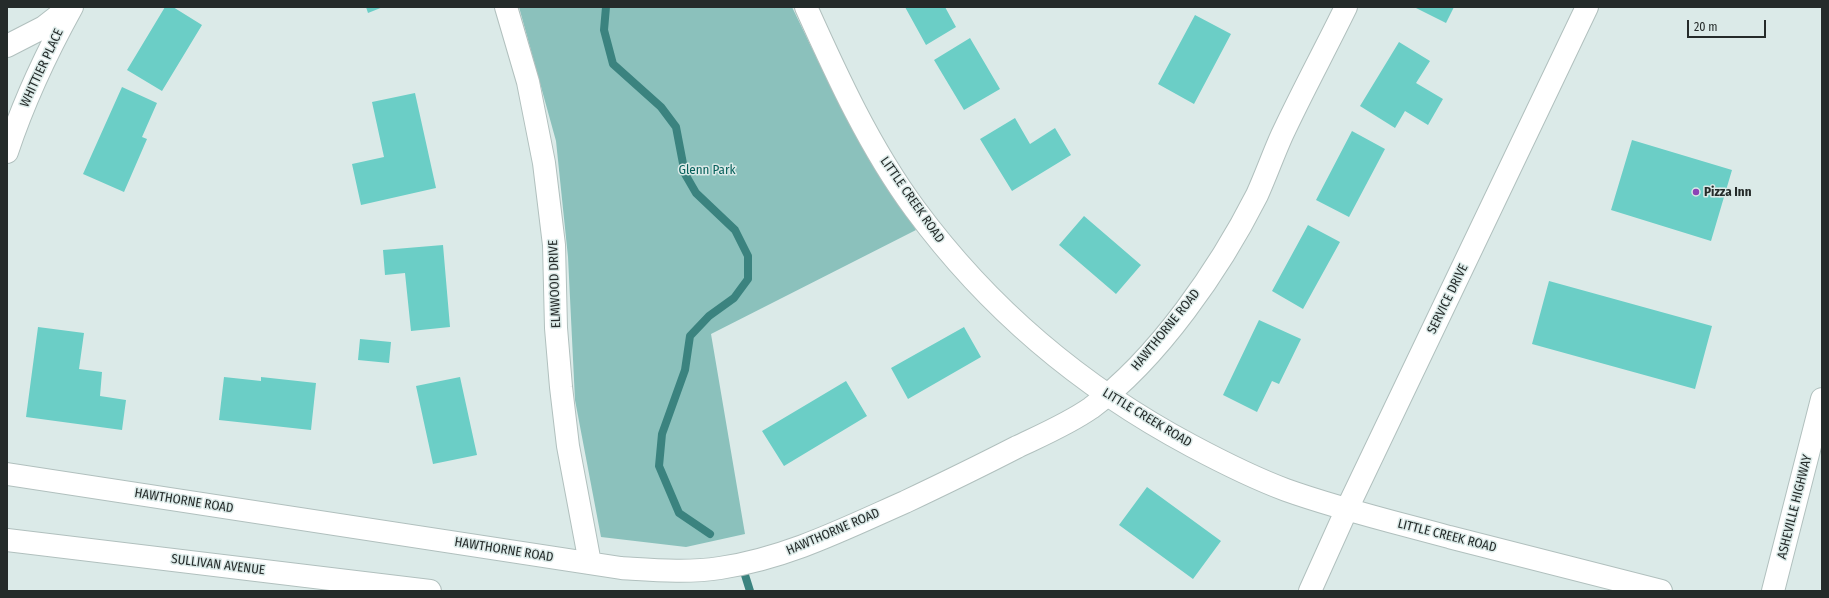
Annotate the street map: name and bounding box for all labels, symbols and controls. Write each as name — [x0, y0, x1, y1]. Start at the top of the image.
scale bar — [1689, 12, 1768, 38]
text: 20 m — [1694, 20, 1718, 34]
street label: WHITTIER PLACE — [17, 26, 67, 110]
street label: LITTLE CREEK ROAD — [877, 154, 947, 246]
park label: Glenn Park — [678, 162, 736, 178]
place label: Pizza Inn — [1704, 184, 1751, 200]
marker: Pizza Inn — [1691, 187, 1701, 197]
street label: ELMWOOD DRIVE — [546, 240, 564, 328]
street label: SERVICE DRIVE — [1424, 261, 1472, 337]
street label: HAWTHORNE ROAD — [1128, 286, 1204, 374]
street label: LITTLE CREEK ROAD — [1100, 385, 1194, 451]
street label: ASHEVILLE HIGHWAY — [1774, 453, 1816, 561]
street label: HAWTHORNE ROAD — [133, 485, 235, 517]
street label: HAWTHORNE ROAD — [784, 505, 882, 559]
street label: LITTLE CREEK ROAD — [1396, 516, 1498, 556]
street label: HAWTHORNE ROAD — [453, 534, 555, 566]
street label: SULLIVAN AVENUE — [170, 552, 266, 578]

